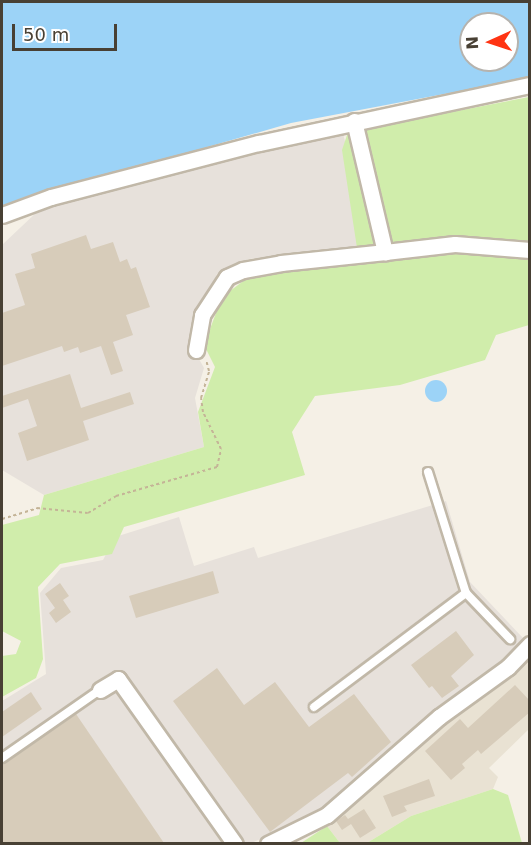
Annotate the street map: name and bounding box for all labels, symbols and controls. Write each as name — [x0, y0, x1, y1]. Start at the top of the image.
scale bar — [15, 12, 120, 50]
north arrow — [459, 12, 519, 72]
text: 50 m — [23, 24, 69, 45]
text: N — [463, 36, 482, 50]

